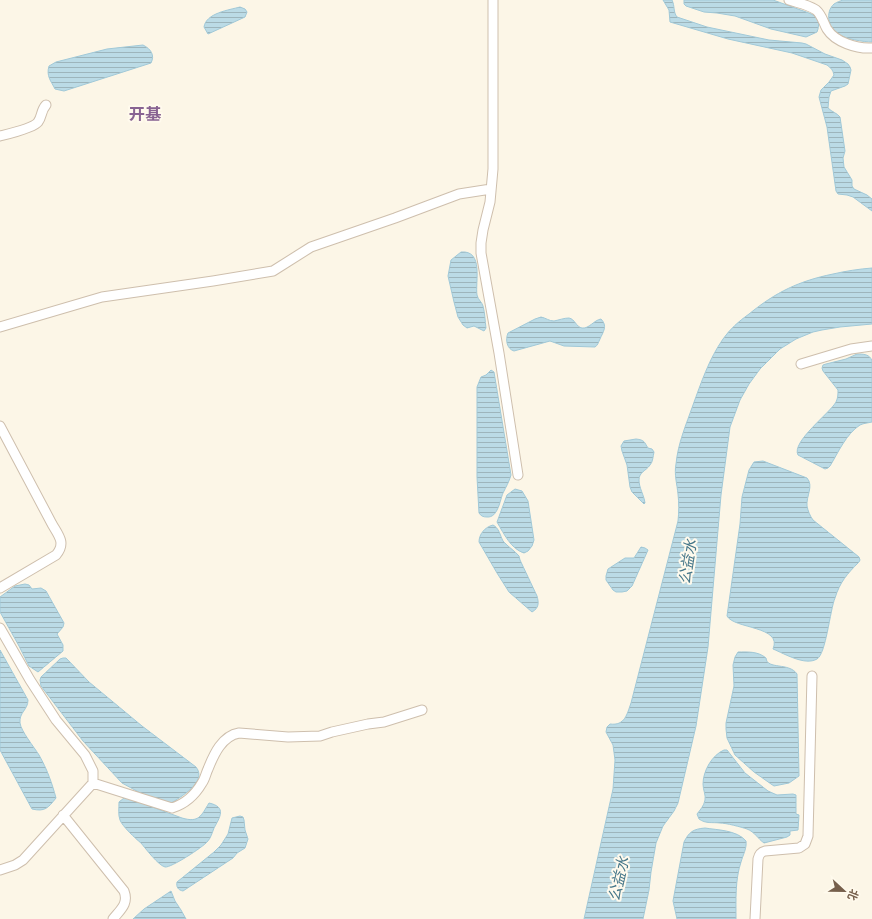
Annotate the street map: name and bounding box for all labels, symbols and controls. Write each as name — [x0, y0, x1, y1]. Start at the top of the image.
district label: 开基 — [129, 105, 162, 124]
water label: 公益水 — [676, 537, 701, 586]
water label: 公益水 — [605, 854, 633, 903]
north arrow — [824, 871, 864, 911]
text: 北 — [845, 887, 861, 902]

